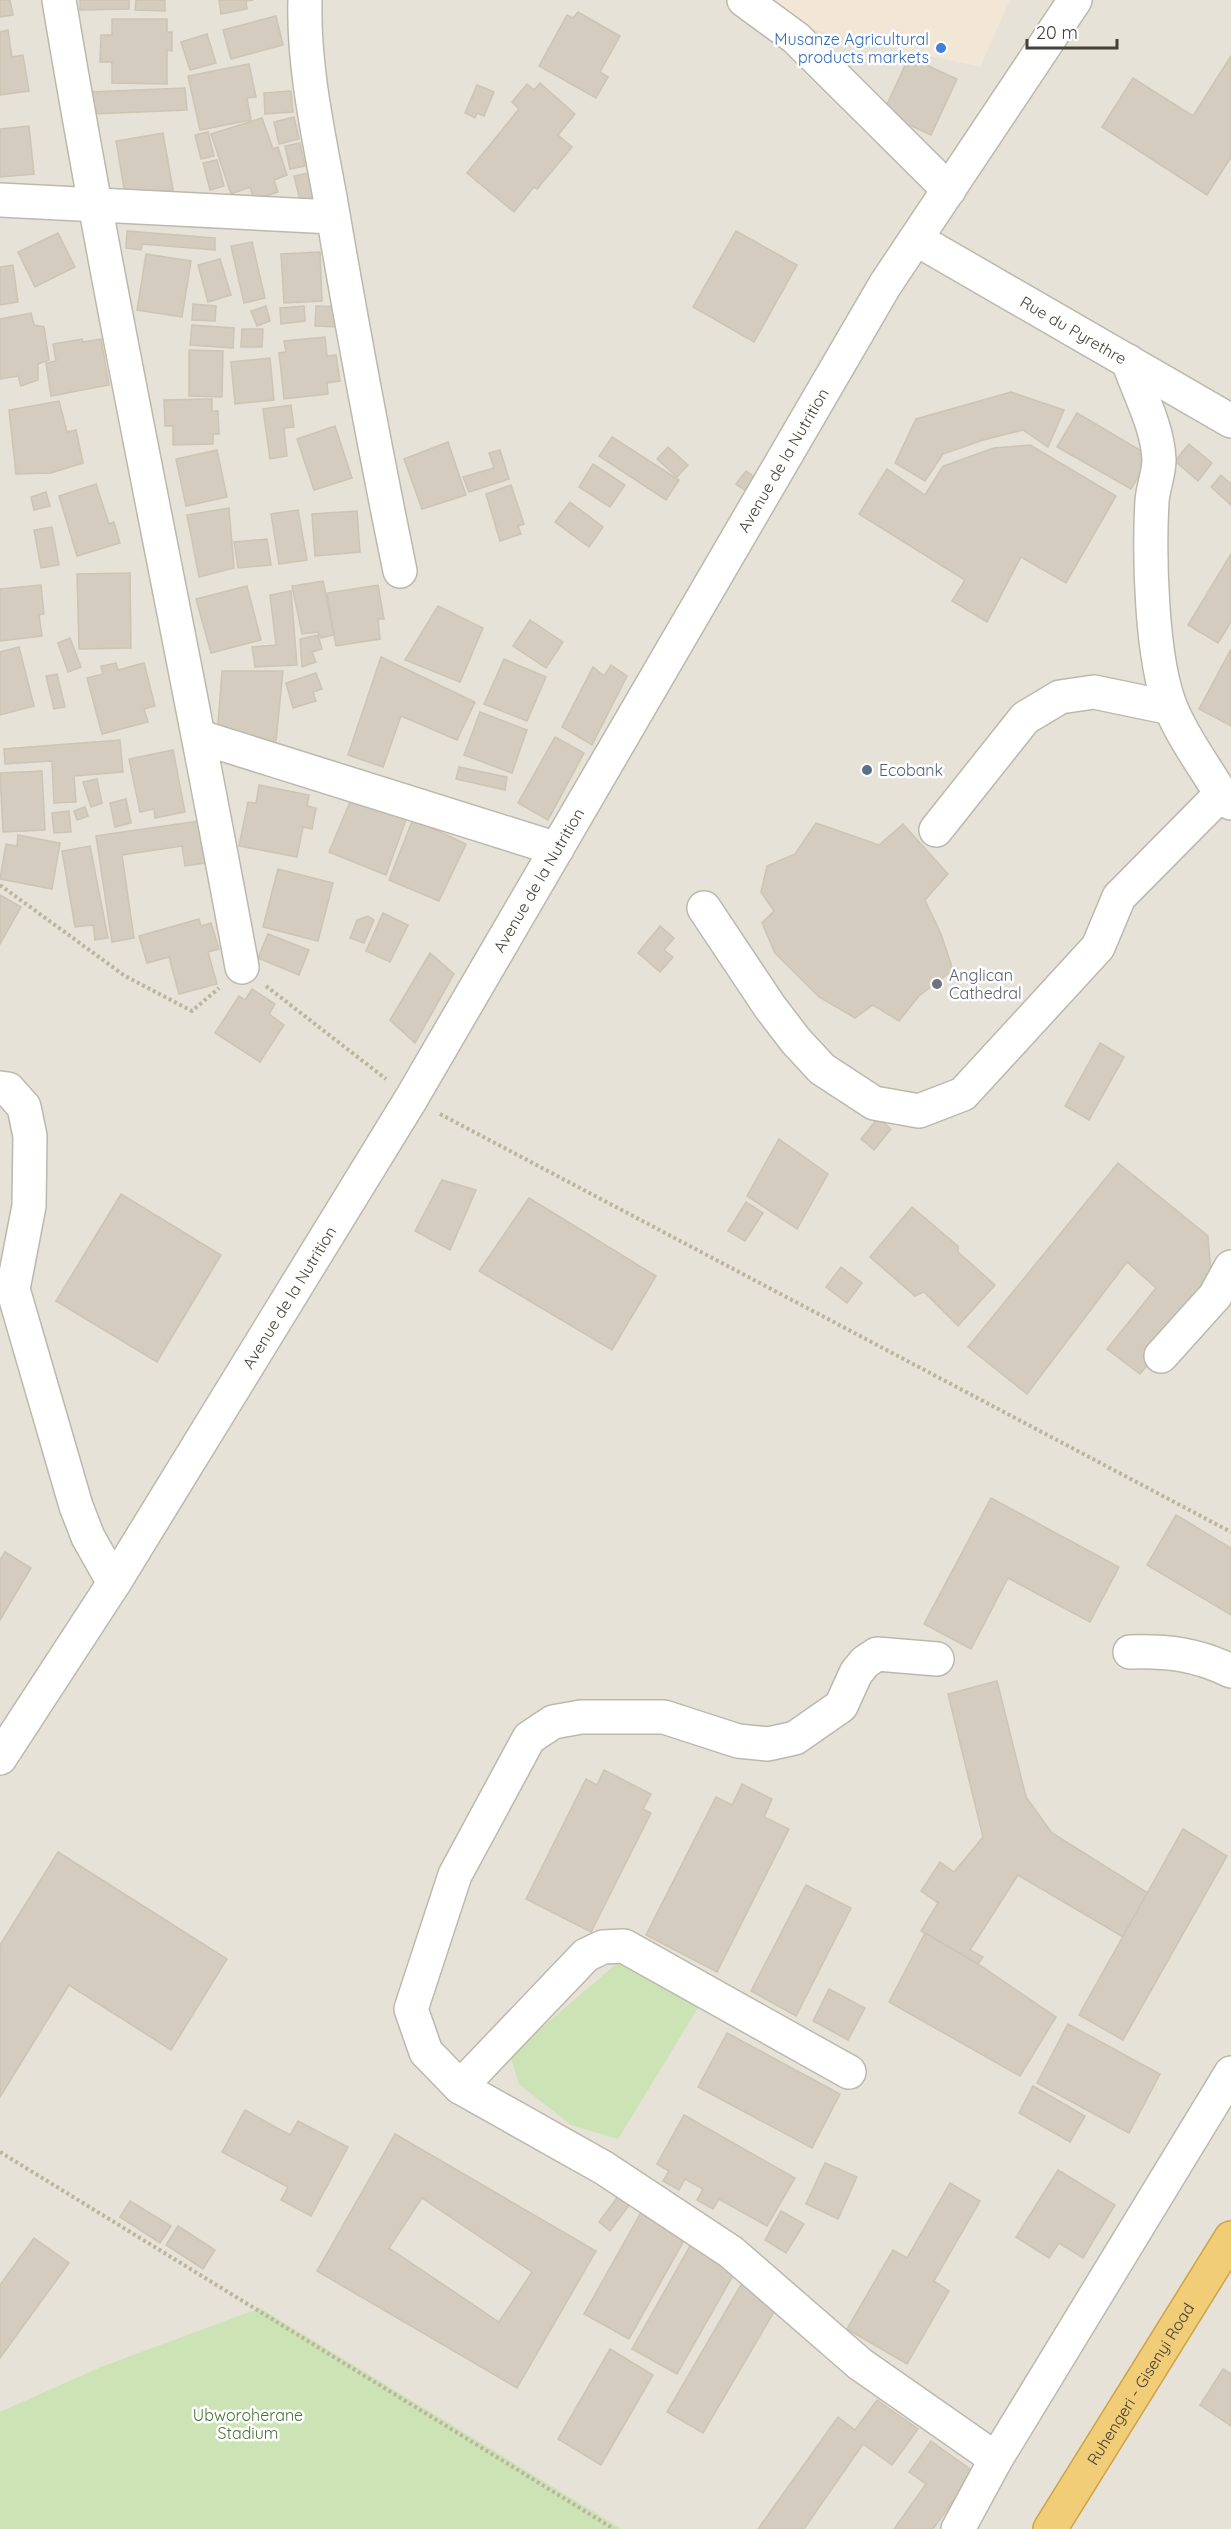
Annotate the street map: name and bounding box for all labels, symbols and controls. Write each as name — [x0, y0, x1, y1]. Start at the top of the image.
scale bar — [1027, 12, 1117, 50]
text: 20 m — [1036, 21, 1078, 44]
place label: Musanze Agricultural products markets — [774, 29, 929, 67]
marker: Musanze Agricultural products markets — [934, 41, 948, 55]
street label: Rue du Pyrethre — [1017, 291, 1130, 369]
street label: Avenue de la Nutrition — [733, 384, 833, 536]
place label: Ecobank — [879, 760, 943, 780]
marker: Ecobank — [860, 763, 874, 777]
street label: Avenue de la Nutrition — [489, 804, 588, 956]
place label: Anglican Cathedral — [949, 965, 1022, 1003]
marker: Anglican Cathedral — [930, 977, 944, 991]
street label: Avenue de la Nutrition — [238, 1222, 341, 1372]
street label: Ruhengeri - Gisenyi Road — [1082, 2299, 1198, 2469]
park label: Ubworoherane Stadium — [193, 2405, 303, 2443]

